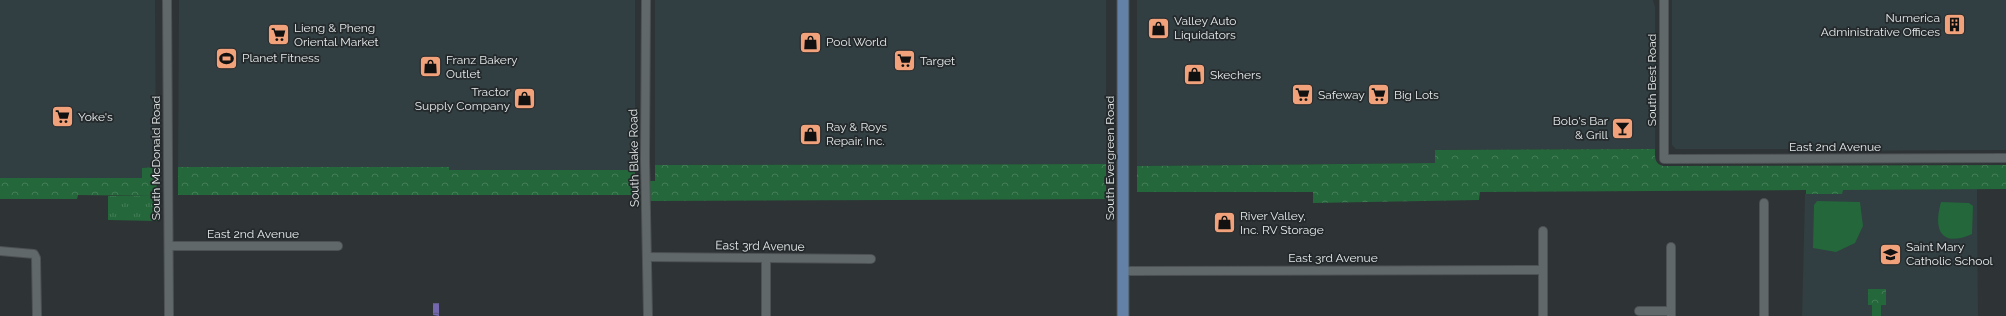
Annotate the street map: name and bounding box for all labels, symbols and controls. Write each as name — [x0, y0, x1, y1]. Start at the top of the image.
place label: Numerica Administrative Offices — [1821, 11, 1940, 39]
building icon: Numerica Administrative Offices — [1942, 12, 1968, 38]
place label: Valley Auto Liquidators — [1174, 14, 1237, 42]
shop icon: Valley Auto Liquidators — [1145, 15, 1171, 41]
place label: Lieng & Pheng Oriental Market — [294, 21, 379, 49]
supermarket icon: Lieng & Pheng Oriental Market — [266, 22, 292, 48]
shop icon: Pool World — [797, 29, 823, 55]
street label: South Best Road — [1645, 34, 1659, 126]
place label: Pool World — [826, 35, 887, 49]
sports icon: Planet Fitness — [213, 45, 239, 71]
supermarket icon: Target — [891, 48, 917, 74]
place label: Planet Fitness — [242, 51, 320, 65]
place label: Franz Bakery Outlet — [446, 53, 518, 81]
shop icon: Franz Bakery Outlet — [418, 54, 444, 80]
place label: Target — [920, 54, 955, 68]
shop icon: Skechers — [1182, 62, 1208, 88]
place label: Skechers — [1210, 68, 1261, 82]
supermarket icon: Safeway — [1289, 82, 1315, 108]
supermarket icon: Big Lots — [1366, 82, 1392, 108]
place label: Tractor Supply Company — [415, 85, 511, 113]
shop icon: Tractor Supply Company — [512, 86, 538, 112]
place label: Safeway — [1318, 88, 1365, 102]
place label: Big Lots — [1394, 88, 1439, 102]
street label: South McDonald Road — [149, 96, 163, 220]
street label: South Evergreen Road — [1103, 96, 1117, 220]
supermarket icon: Yoke's — [50, 104, 76, 130]
street label: South Blake Road — [626, 109, 642, 207]
place label: Yoke's — [78, 110, 113, 124]
place label: Bolo's Bar & Grill — [1553, 114, 1609, 142]
bar icon: Bolo's Bar & Grill — [1610, 115, 1636, 141]
place label: Ray & Roys Repair, Inc. — [826, 120, 887, 148]
shop icon: Ray & Roys Repair, Inc. — [798, 121, 824, 147]
street label: East 2nd Avenue — [1789, 140, 1881, 154]
place label: River Valley, Inc. RV Storage — [1240, 209, 1324, 237]
shop icon: River Valley, Inc. RV Storage — [1212, 210, 1238, 236]
street label: East 2nd Avenue — [207, 227, 299, 241]
street label: East 3rd Avenue — [715, 238, 805, 254]
place label: Saint Mary Catholic School — [1906, 240, 1994, 268]
school or university icon: Saint Mary Catholic School — [1878, 241, 1904, 267]
street label: East 3rd Avenue — [1288, 251, 1378, 265]

